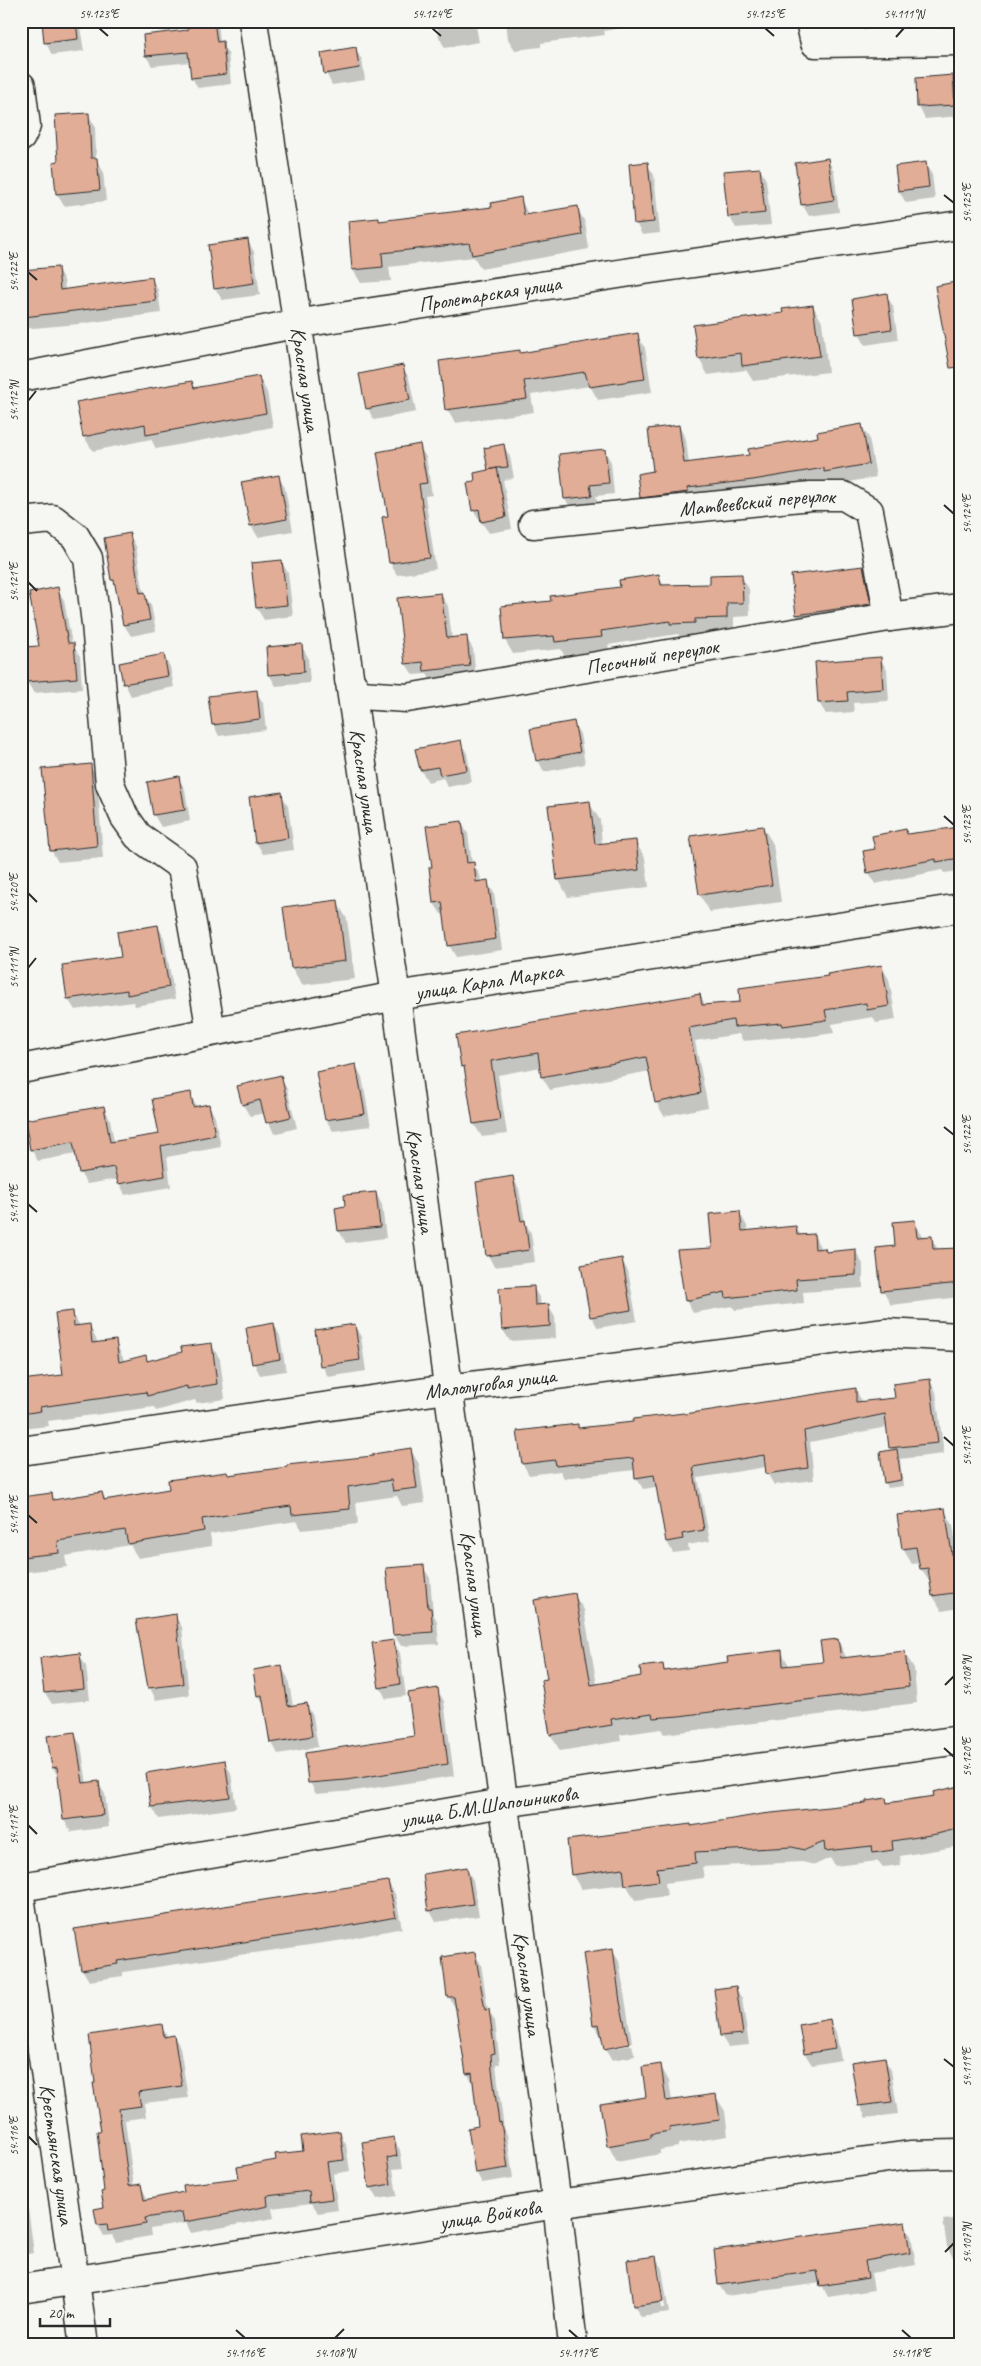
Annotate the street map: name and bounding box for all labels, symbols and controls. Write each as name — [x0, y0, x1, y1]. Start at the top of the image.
text: 54.123°E — [79, 6, 120, 22]
text: 54.124°E — [412, 6, 453, 22]
text: 54.125°E — [745, 6, 786, 22]
text: 54.111°N — [884, 6, 926, 22]
text: 54.125°E — [959, 182, 975, 223]
text: 54.122°E — [6, 251, 22, 292]
street label: Пролетарская улица — [417, 270, 564, 318]
street label: Красная улица — [285, 325, 326, 435]
text: 54.112°N — [6, 379, 22, 421]
street label: Матвеевский переулок — [678, 483, 837, 522]
text: 54.124°E — [959, 493, 975, 534]
text: 54.121°E — [6, 561, 22, 602]
street label: Песочный переулок — [584, 633, 722, 681]
street label: Красная улица — [344, 727, 385, 837]
text: 54.123°E — [959, 804, 975, 845]
text: 54.120°E — [6, 872, 22, 913]
text: 54.111°N — [6, 946, 22, 988]
street label: улица Карла Маркса — [411, 957, 566, 1006]
text: 54.122°E — [959, 1114, 975, 1155]
street label: Красная улица — [401, 1127, 441, 1237]
text: 54.119°E — [6, 1183, 22, 1224]
street label: Малолуговая улица — [423, 1362, 560, 1405]
text: 54.121°E — [959, 1425, 975, 1466]
text: 54.118°E — [6, 1494, 22, 1535]
street label: Красная улица — [454, 1530, 494, 1639]
text: 54.108°N — [959, 1654, 975, 1696]
text: 54.120°E — [959, 1736, 975, 1777]
street label: улица Б.М.Шапошникова — [397, 1780, 581, 1834]
text: 54.117°E — [6, 1804, 22, 1845]
street label: Красная улица — [508, 1930, 548, 2040]
text: 54.119°E — [959, 2046, 975, 2087]
street label: Крестьянская улица — [34, 2082, 80, 2228]
text: 54.116°E — [6, 2115, 22, 2156]
street label: улица Войкова — [436, 2194, 544, 2236]
text: 54.107°N — [959, 2221, 975, 2263]
scale bar — [40, 2296, 110, 2328]
text: 20 m — [48, 2304, 75, 2323]
text: 54.116°E — [225, 2345, 266, 2361]
text: 54.108°N — [315, 2345, 357, 2361]
text: 54.117°E — [558, 2345, 599, 2361]
text: 54.118°E — [891, 2345, 932, 2361]

